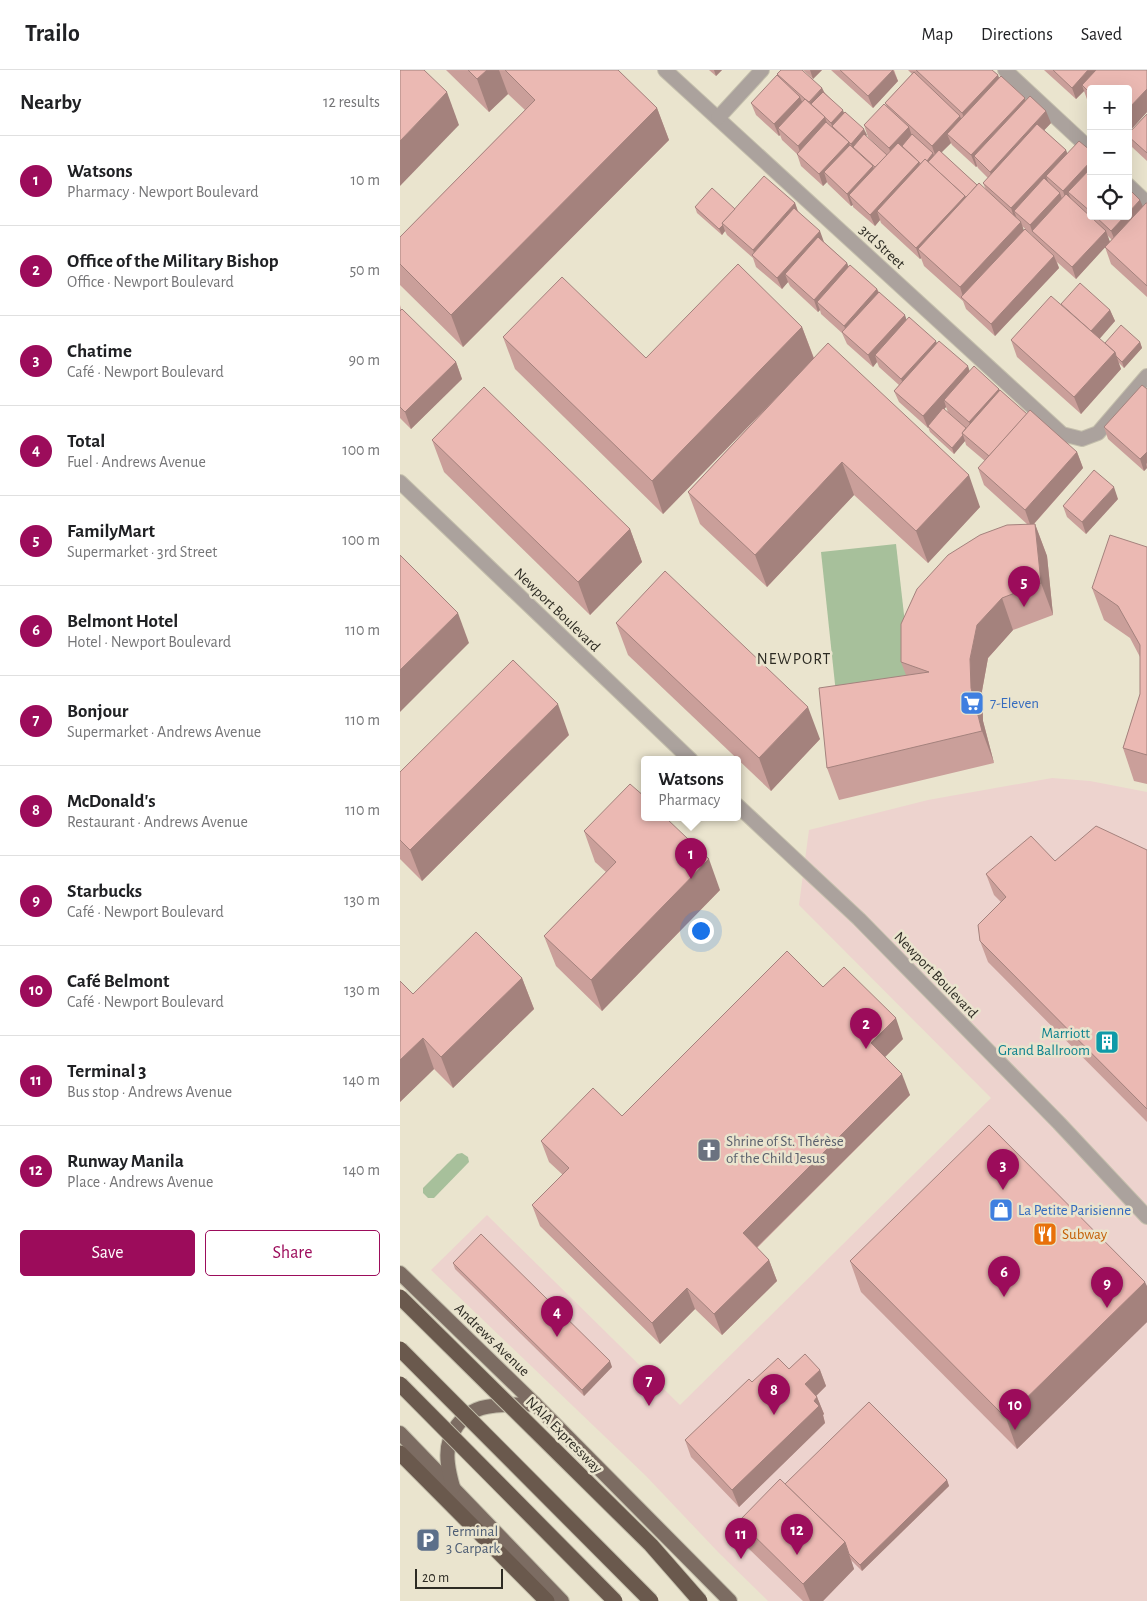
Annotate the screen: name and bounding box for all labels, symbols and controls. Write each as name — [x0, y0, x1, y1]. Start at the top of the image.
text: Trailo — [25, 22, 80, 46]
text: Map — [922, 26, 953, 44]
text: Directions — [981, 26, 1053, 44]
text: Saved — [1081, 26, 1122, 44]
map controls — [1087, 85, 1132, 220]
button: + — [1087, 85, 1132, 130]
text: Nearby — [20, 92, 81, 113]
text: 12 results — [323, 94, 380, 110]
button: − — [1087, 130, 1132, 175]
text: Watsons — [67, 162, 133, 181]
text: 1 — [33, 172, 39, 188]
text: 10 m — [351, 172, 380, 188]
button: locate — [1087, 175, 1132, 220]
text: Pharmacy · Newport Boulevard — [67, 184, 259, 200]
street label: 3rd Street — [856, 222, 908, 272]
text: Office of the Military Bishop — [67, 252, 279, 271]
text: 2 — [32, 262, 40, 278]
text: 50 m — [349, 262, 380, 278]
text: Office · Newport Boulevard — [67, 274, 234, 290]
text: Chatime — [67, 342, 132, 361]
text: 3 — [33, 352, 39, 368]
text: 90 m — [349, 352, 380, 368]
text: Café · Newport Boulevard — [67, 364, 224, 380]
text: Total — [67, 432, 105, 451]
text: 4 — [32, 442, 40, 458]
text: 100 m — [342, 442, 380, 458]
text: Fuel · Andrews Avenue — [67, 454, 206, 470]
text: FamilyMart — [67, 522, 155, 541]
text: 5 — [33, 532, 39, 548]
text: 100 m — [342, 532, 380, 548]
text: Supermarket · 3rd Street — [67, 544, 217, 560]
street label: Newport Boulevard — [511, 565, 603, 655]
pin: 5 — [1008, 566, 1040, 607]
text: Belmont Hotel — [67, 612, 178, 631]
text: 6 — [32, 622, 40, 638]
text: 110 m — [345, 622, 380, 638]
text: Hotel · Newport Boulevard — [67, 634, 231, 650]
district label: NEWPORT — [757, 651, 831, 667]
supermarket icon: 7-Eleven — [959, 690, 985, 716]
place label: 7-Eleven — [990, 696, 1039, 711]
text: Bonjour — [67, 702, 128, 721]
text: 7 — [33, 712, 39, 728]
text: 110 m — [345, 712, 380, 728]
text: Supermarket · Andrews Avenue — [67, 724, 261, 740]
popup — [641, 756, 741, 821]
text: Watsons — [658, 770, 724, 789]
text: McDonald's — [67, 792, 156, 811]
text: Pharmacy — [658, 792, 720, 808]
text: 8 — [32, 802, 40, 818]
text: 110 m — [345, 802, 380, 818]
text: Restaurant · Andrews Avenue — [67, 814, 248, 830]
pin: 1 — [675, 838, 707, 879]
text: Starbucks — [67, 882, 142, 901]
text: 9 — [32, 892, 40, 908]
text: 130 m — [344, 892, 380, 908]
text: Café · Newport Boulevard — [67, 904, 224, 920]
your location — [688, 918, 714, 944]
street label: Newport Boulevard — [891, 929, 981, 1021]
text: Café Belmont — [67, 972, 170, 991]
text: 10 — [29, 982, 43, 998]
text: 130 m — [344, 982, 380, 998]
text: Café · Newport Boulevard — [67, 994, 224, 1010]
pin: 2 — [850, 1008, 882, 1049]
place label: Marriott Grand Ballroom — [998, 1026, 1090, 1058]
building icon: Marriott Grand Ballroom — [1094, 1029, 1120, 1055]
text: Terminal 3 — [67, 1062, 146, 1081]
text: 11 — [30, 1072, 42, 1088]
text: 140 m — [343, 1072, 380, 1088]
text: Bus stop · Andrews Avenue — [67, 1084, 232, 1100]
place label: Shrine of St. Thérèse of the Child Jesus — [726, 1134, 844, 1166]
church icon: Shrine of St. Thérèse of the Child Jesus — [696, 1137, 722, 1163]
pin: 3 — [987, 1149, 1019, 1190]
text: Runway Manila — [67, 1152, 184, 1171]
text: 12 — [29, 1162, 43, 1178]
text: 140 m — [343, 1162, 380, 1178]
text: Place · Andrews Avenue — [67, 1174, 213, 1190]
shop icon: La Petite Parisienne — [988, 1197, 1014, 1223]
place label: La Petite Parisienne — [1018, 1203, 1131, 1218]
restaurant icon: Subway — [1032, 1221, 1058, 1247]
place label: Subway — [1062, 1227, 1108, 1242]
button: Save — [20, 1230, 195, 1276]
button: Share — [205, 1230, 380, 1276]
pin: 6 — [988, 1256, 1020, 1297]
pin: 9 — [1091, 1267, 1123, 1308]
pin: 4 — [541, 1296, 573, 1337]
street label: Andrews Avenue — [452, 1301, 532, 1379]
pin: 7 — [633, 1365, 665, 1406]
pin: 8 — [758, 1374, 790, 1415]
pin: 10 — [999, 1389, 1031, 1430]
street label: NAIA Expressway — [523, 1394, 605, 1476]
pin: 12 — [781, 1514, 813, 1555]
pin: 11 — [725, 1518, 757, 1559]
place label: Terminal 3 Carpark — [446, 1524, 500, 1556]
parking icon: Terminal 3 Carpark — [415, 1527, 441, 1553]
scale bar — [415, 1566, 502, 1589]
text: 20 m — [422, 1571, 449, 1585]

